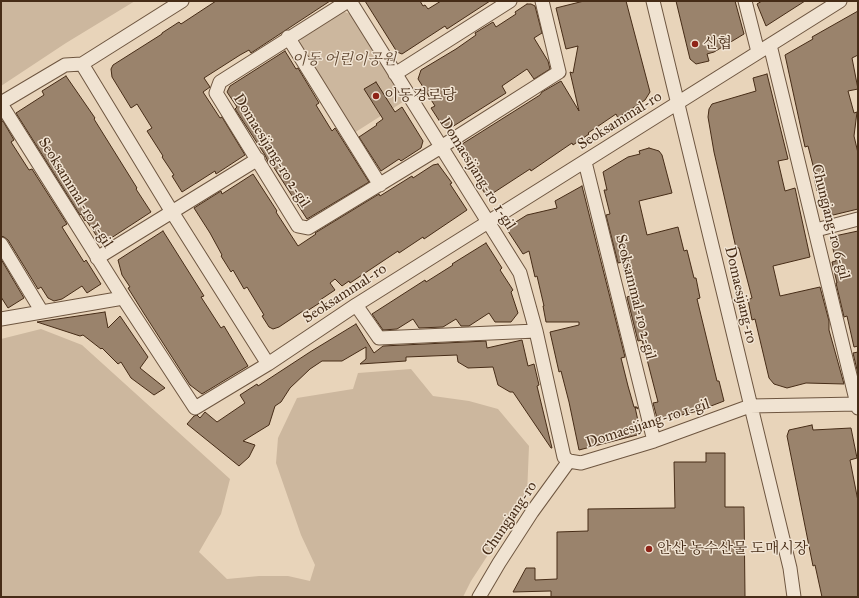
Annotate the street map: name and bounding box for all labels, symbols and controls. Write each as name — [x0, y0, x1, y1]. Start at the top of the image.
place label: 신협 — [703, 35, 732, 53]
marker: 신협 — [690, 39, 700, 49]
park label: 이동 어린이공원 — [292, 51, 396, 69]
place label: 이동경로당 — [384, 87, 456, 105]
street label: Seoksammal-ro — [574, 88, 666, 154]
street label: Domaesijang-ro 2-gil — [229, 91, 313, 211]
marker: 이동경로당 — [371, 91, 381, 101]
street label: Domaesijang-ro 1-gil — [435, 114, 519, 234]
street label: Seoksammal-ro 1-gil — [34, 135, 116, 251]
street label: Chungjang-ro 6-gil — [807, 162, 853, 282]
street label: Seoksammal-ro 2-gil — [611, 233, 659, 361]
street label: Domaesijang-ro — [720, 245, 760, 345]
street label: Seoksammal-ro — [300, 260, 390, 328]
street label: Domaesijang-ro 1-gil — [584, 395, 712, 453]
street label: Chungjang-ro — [478, 478, 542, 560]
place label: 안산 농수산물 도매시장 — [657, 540, 808, 558]
marker: 안산 농수산물 도매시장 — [644, 544, 654, 554]

